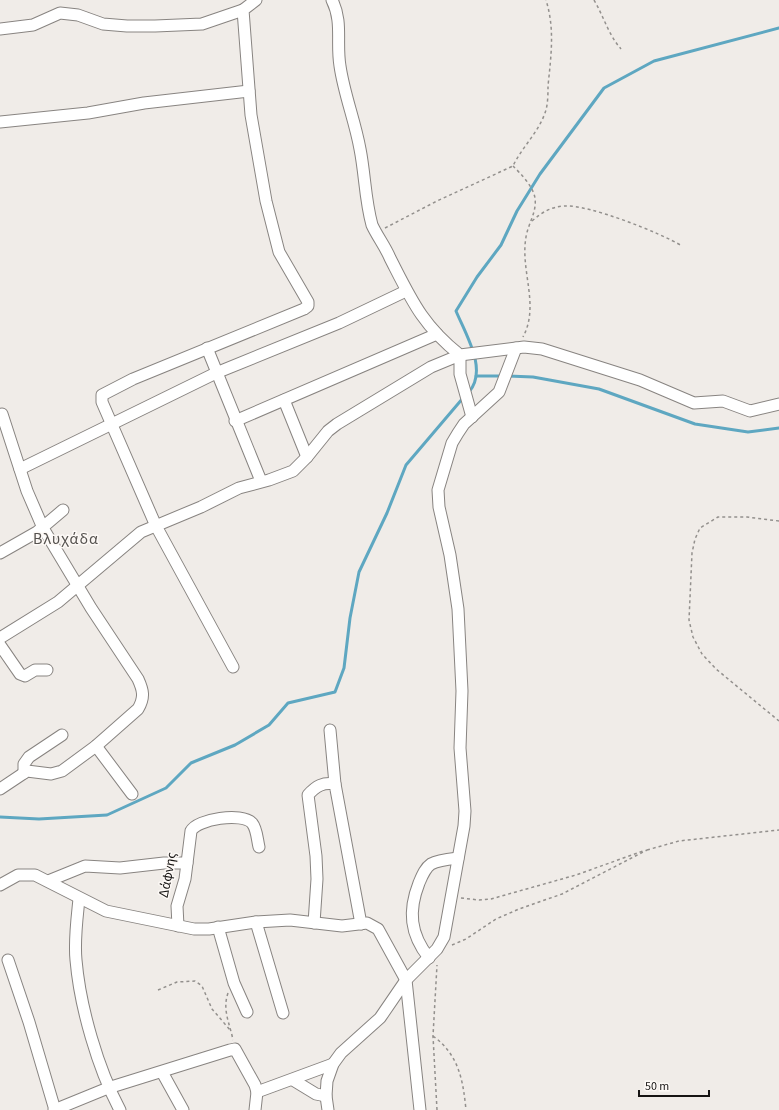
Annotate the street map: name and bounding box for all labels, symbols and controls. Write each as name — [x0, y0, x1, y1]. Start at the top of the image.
district label: Βλυχάδα — [33, 528, 99, 550]
street label: Δάφνης — [154, 851, 182, 899]
scale bar — [639, 1072, 709, 1098]
text: 50 m — [645, 1078, 669, 1095]

